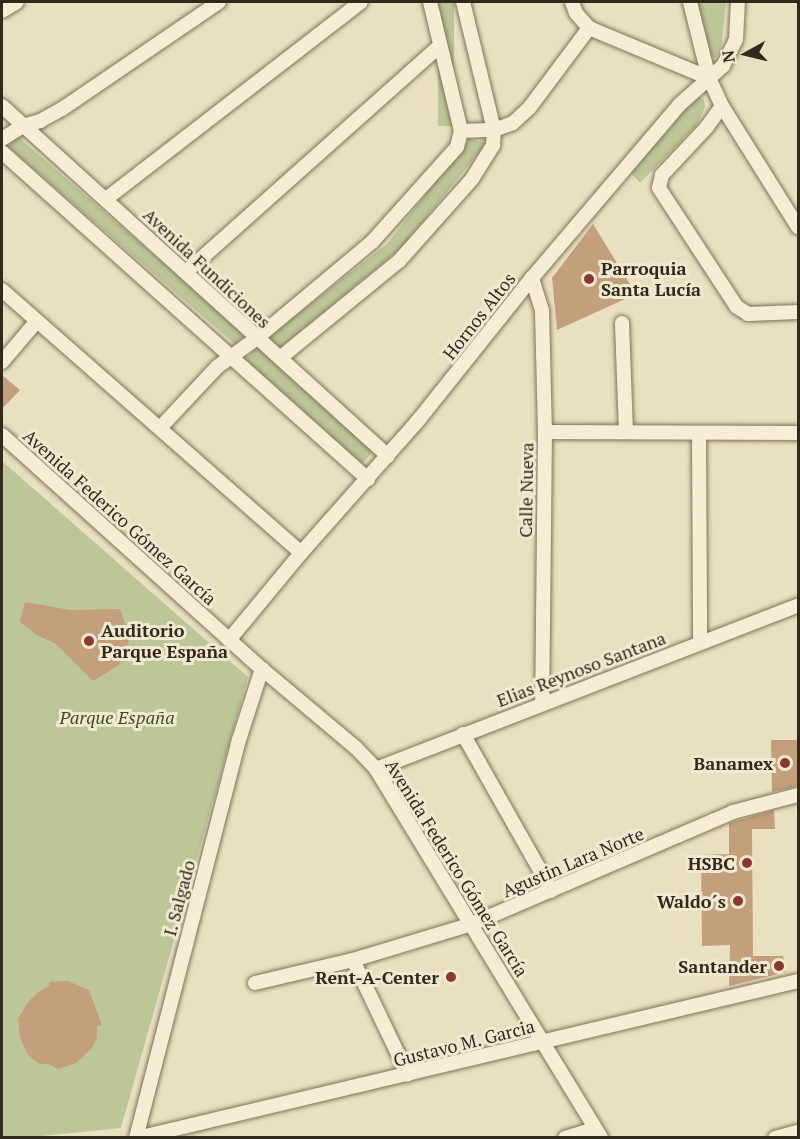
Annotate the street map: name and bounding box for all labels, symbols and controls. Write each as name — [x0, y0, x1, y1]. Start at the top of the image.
north arrow — [716, 24, 776, 84]
text: N — [716, 49, 740, 64]
street label: Avenida Fundiciones — [139, 204, 275, 332]
place label: Parroquia Santa Lucía — [601, 258, 701, 300]
street label: Hornos Altos — [438, 268, 520, 364]
marker: Parroquia Santa Lucía — [582, 272, 596, 286]
street label: Avenida Federico Gómez García — [19, 425, 221, 609]
street label: Calle Nueva — [514, 442, 538, 538]
place label: Auditorio Parque España — [101, 620, 228, 662]
street label: Elias Reynoso Santana — [493, 627, 669, 711]
marker: Auditorio Parque España — [82, 634, 96, 648]
park label: Parque España — [59, 706, 175, 728]
place label: Banamex — [694, 752, 773, 774]
street label: Avenida Federico Gómez García — [381, 755, 533, 981]
marker: Banamex — [778, 756, 792, 770]
street label: Agustin Lara Norte — [499, 822, 647, 902]
place label: HSBC — [688, 852, 735, 874]
marker: HSBC — [740, 856, 754, 870]
street label: I. Salgado — [158, 857, 200, 939]
place label: Waldo´s — [657, 890, 726, 912]
marker: Waldo´s — [731, 894, 745, 908]
place label: Santander — [678, 955, 767, 977]
marker: Santander — [772, 959, 786, 973]
place label: Rent-A-Center — [315, 966, 439, 988]
marker: Rent-A-Center — [444, 970, 458, 984]
street label: Gustavo M. Garcia — [391, 1015, 537, 1071]

